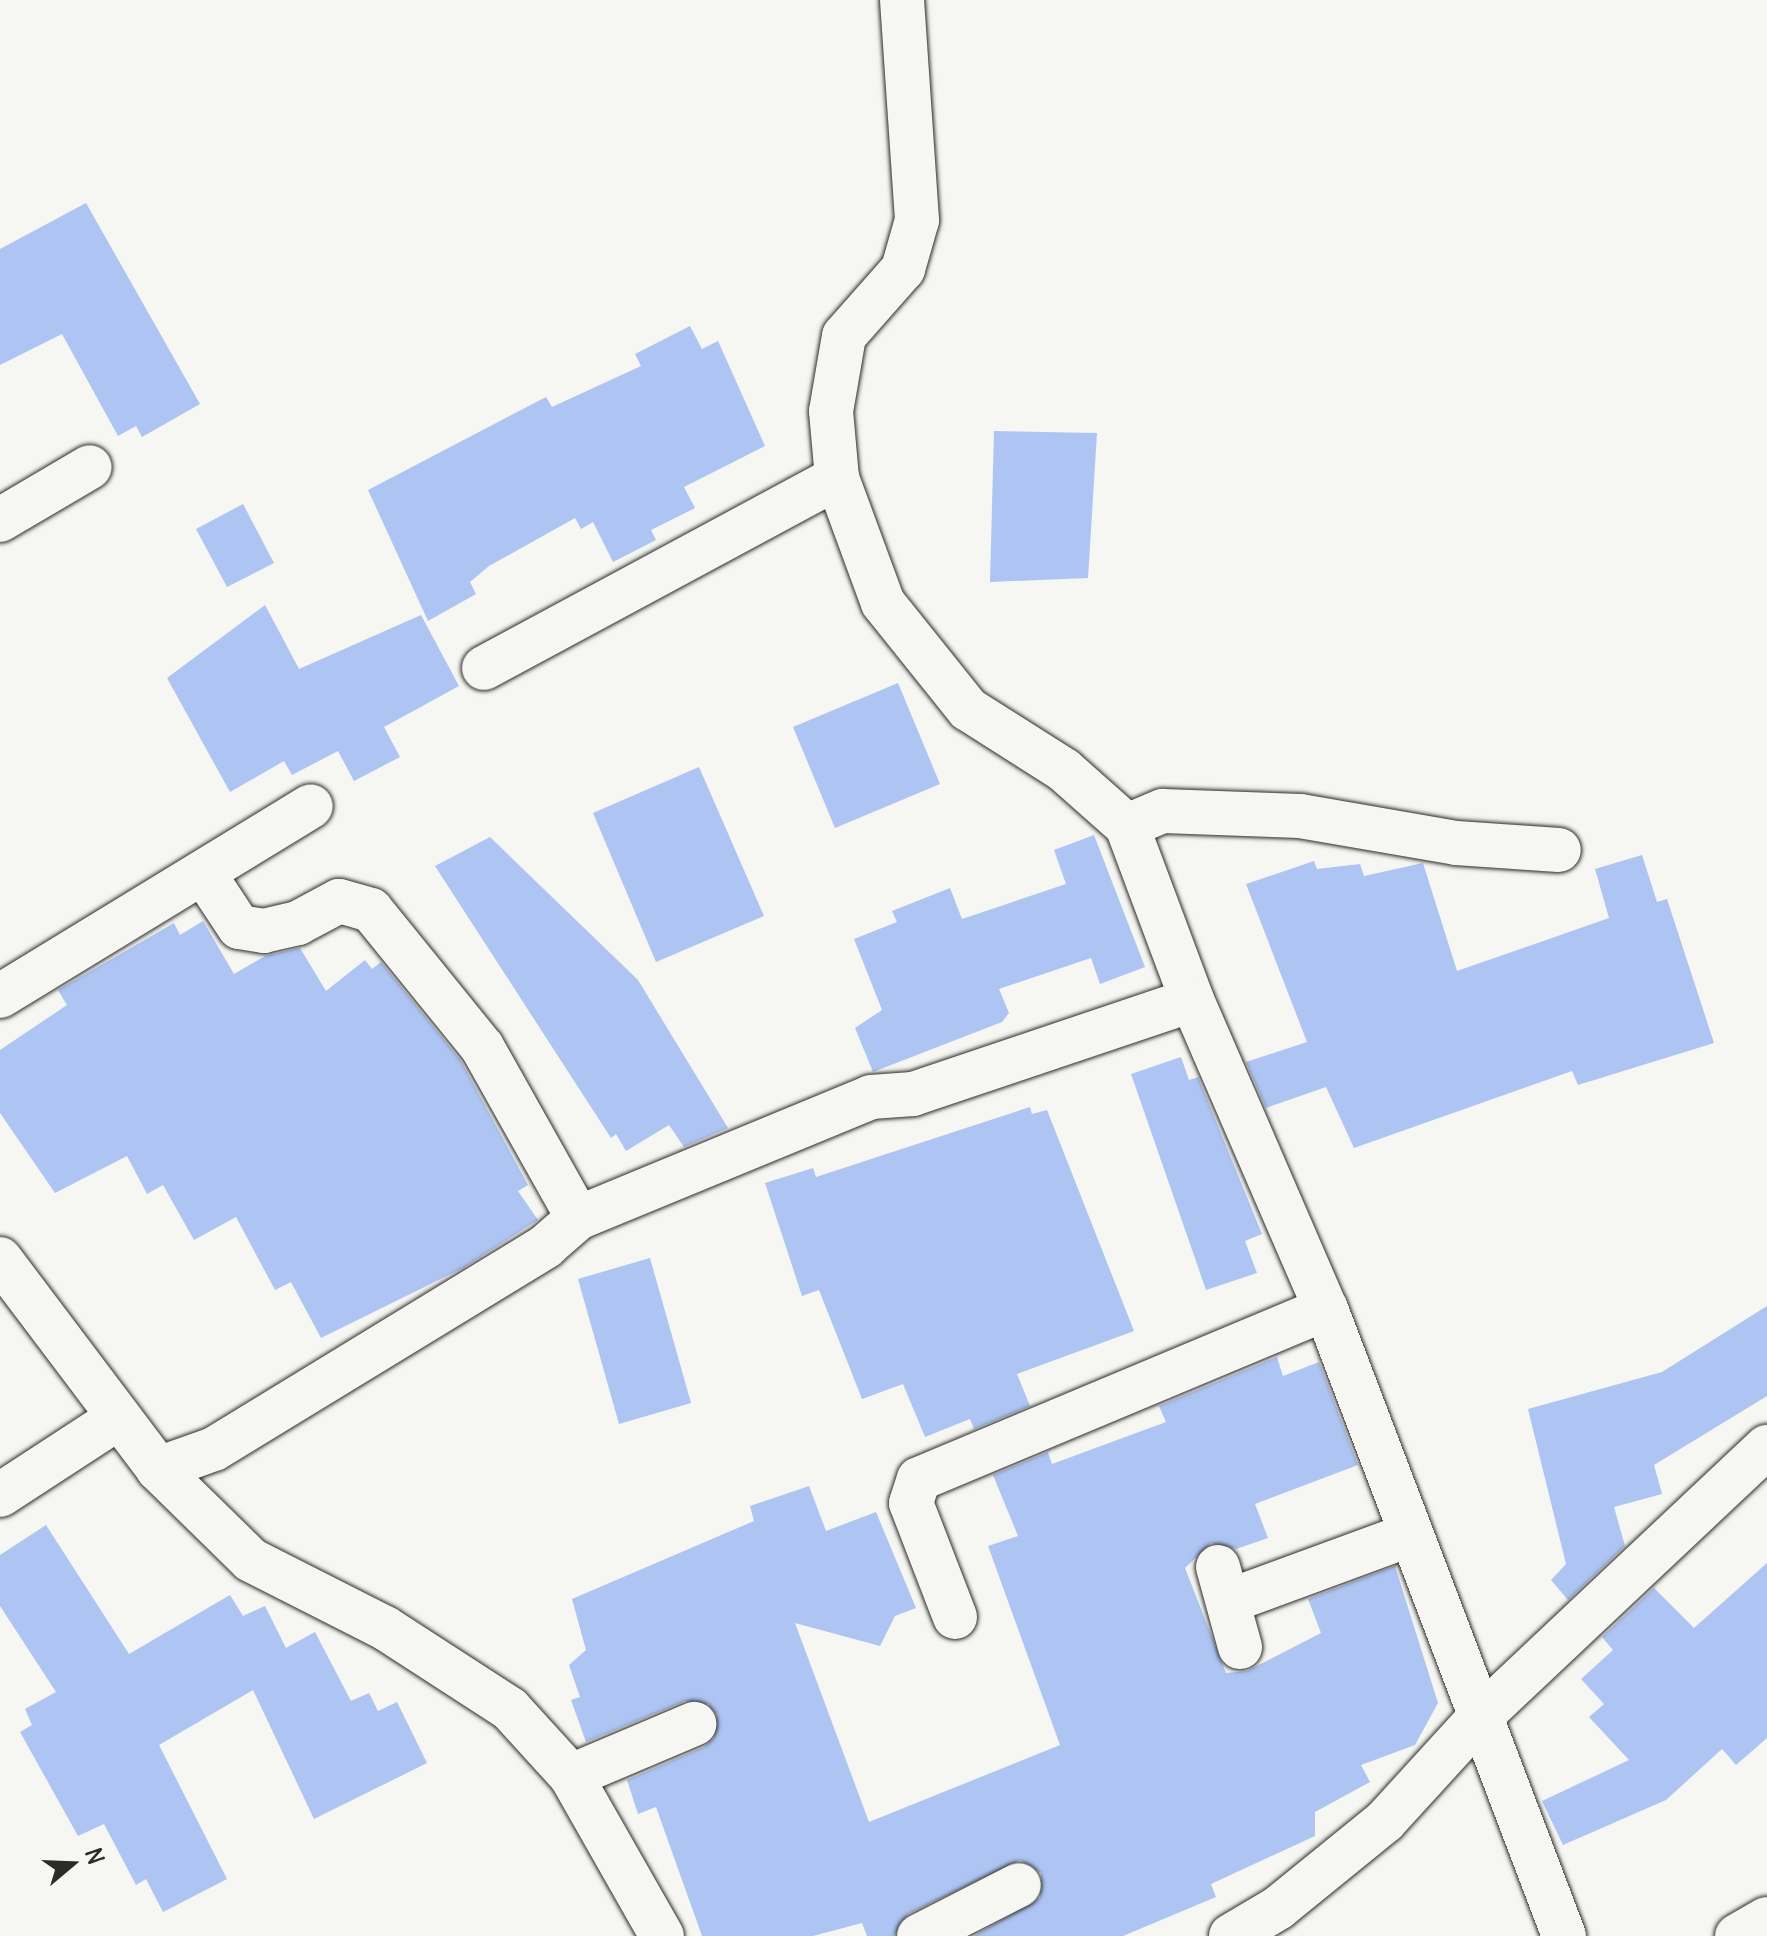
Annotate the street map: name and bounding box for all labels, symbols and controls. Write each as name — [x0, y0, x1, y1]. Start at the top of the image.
north arrow — [32, 1824, 112, 1904]
text: N — [79, 1844, 110, 1868]

